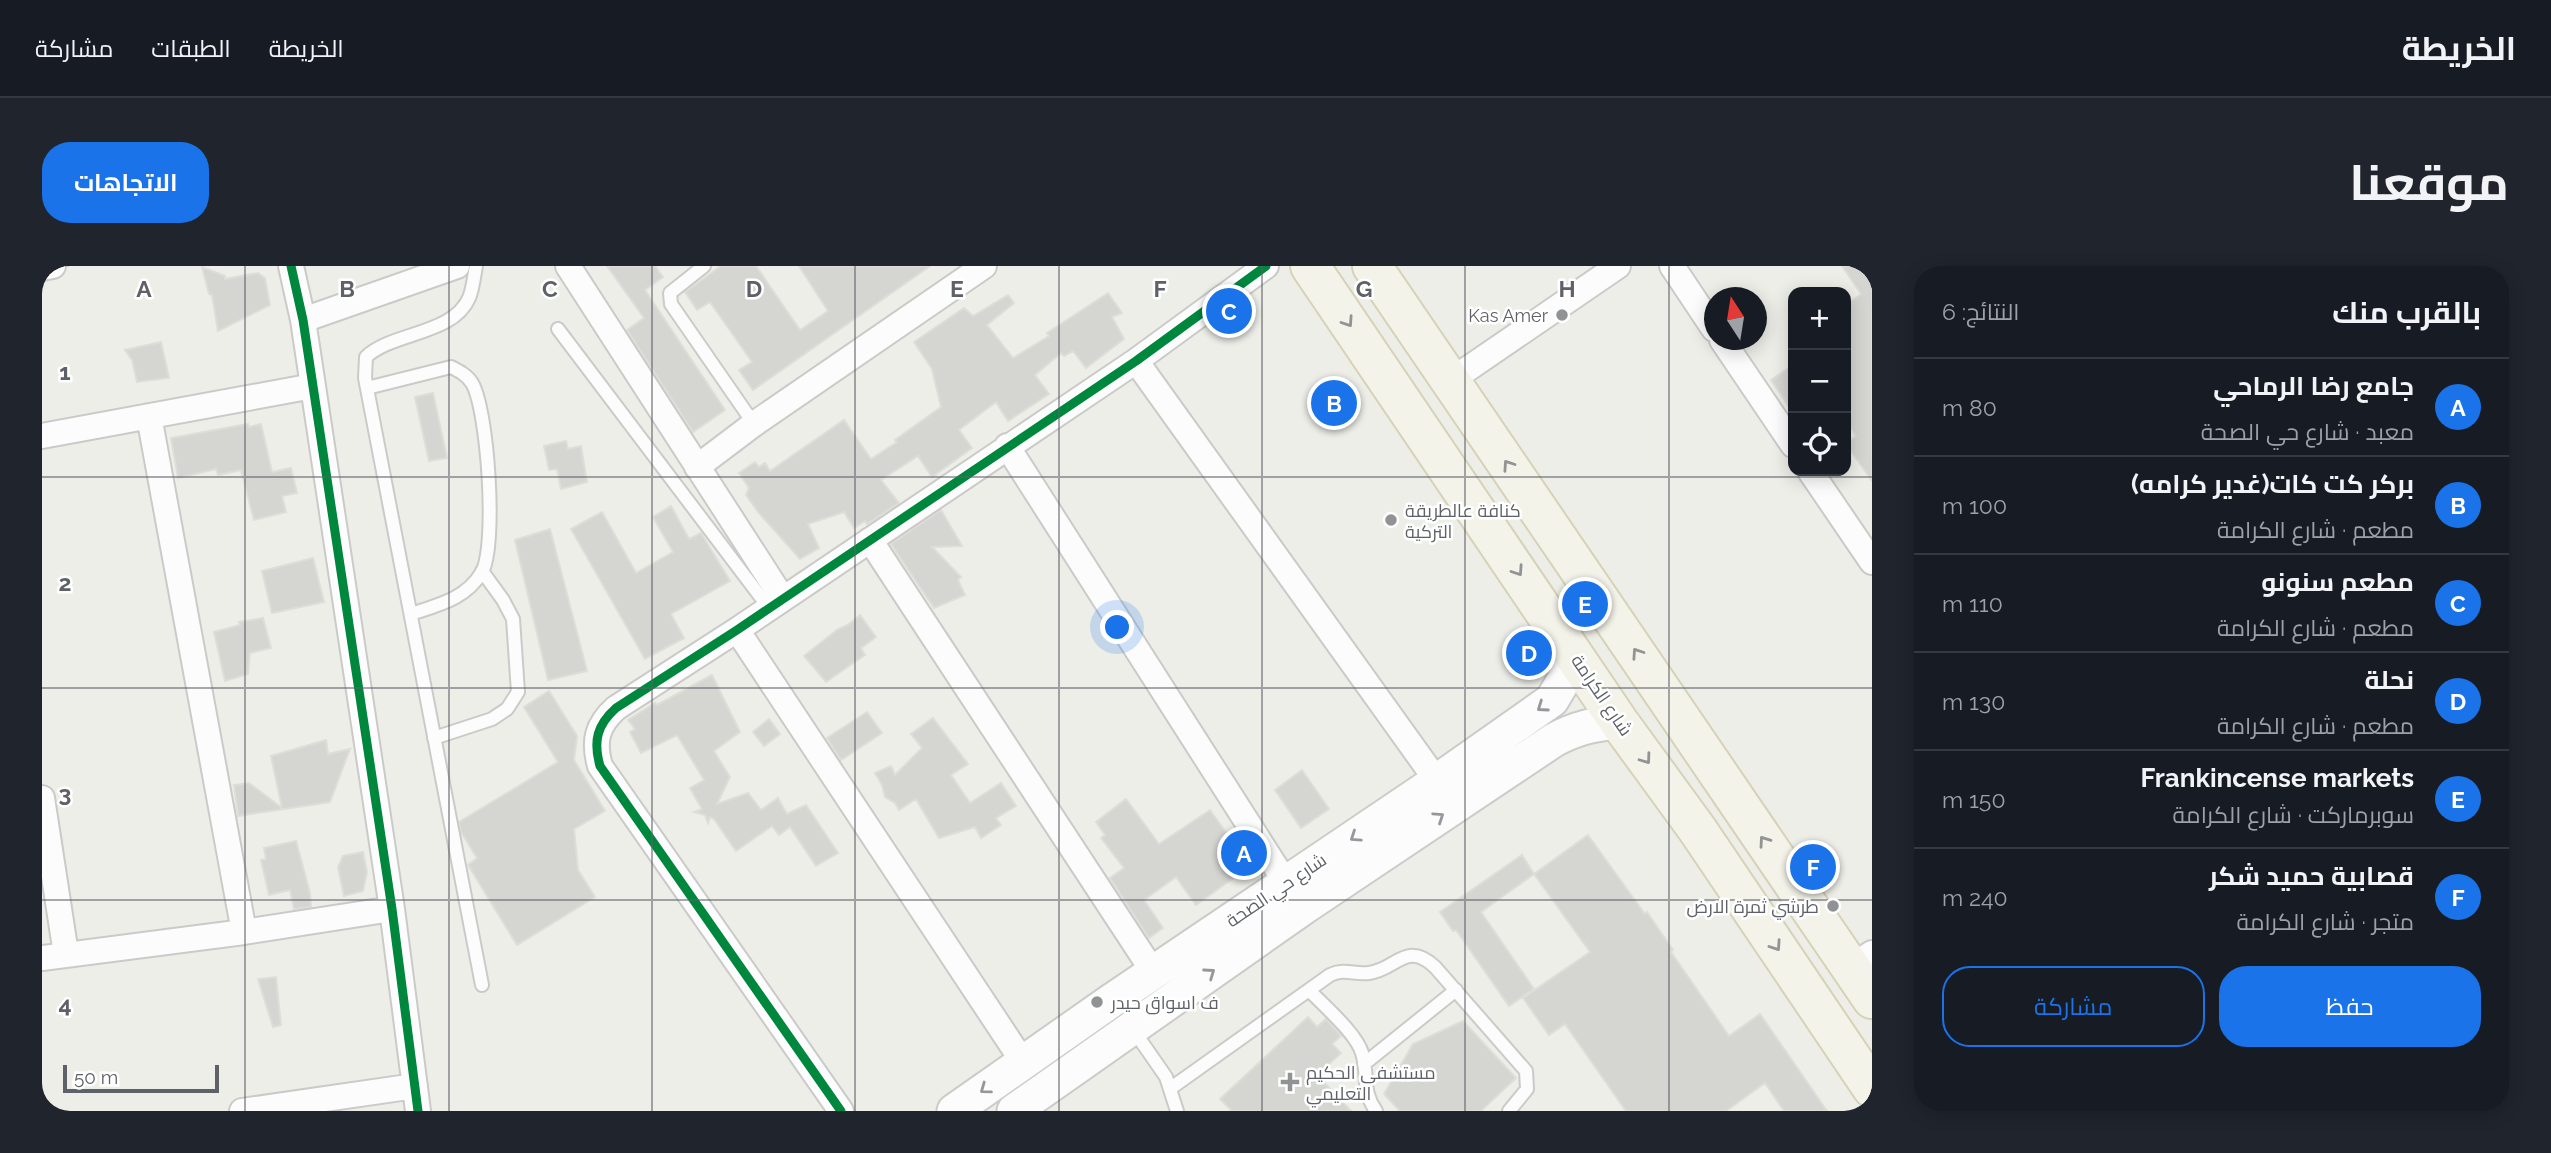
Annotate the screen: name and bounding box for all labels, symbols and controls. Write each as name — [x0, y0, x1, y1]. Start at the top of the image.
text: الخريطة — [2402, 29, 2516, 68]
text: مشاركة — [35, 34, 113, 63]
text: الطبقات — [151, 34, 231, 63]
text: الخريطة — [269, 34, 344, 63]
button: الاتجاهات — [42, 142, 209, 223]
text: موقعنا — [2349, 154, 2509, 211]
text: A — [136, 275, 152, 302]
text: B — [339, 275, 355, 302]
text: C — [542, 275, 558, 302]
text: D — [746, 275, 762, 302]
text: E — [950, 275, 964, 302]
text: F — [1153, 275, 1167, 302]
text: G — [1356, 275, 1372, 302]
text: H — [1558, 275, 1576, 302]
pin: C — [1206, 285, 1252, 337]
north arrow — [1704, 287, 1767, 350]
map controls — [1788, 287, 1851, 476]
button: + — [1788, 287, 1851, 350]
text: بالقرب منك — [2332, 295, 2481, 330]
text: النتائج: 6 — [1942, 298, 2019, 325]
place label: Kas Amer — [1468, 305, 1549, 326]
marker: Kas Amer — [1554, 307, 1570, 323]
one-way arrow — [1340, 314, 1352, 327]
button: − — [1788, 350, 1851, 413]
text: 1 — [59, 358, 71, 385]
text: جامع رضا الرماحي — [2213, 371, 2414, 401]
pin: B — [1311, 377, 1357, 429]
text: 80 m — [1942, 394, 1997, 421]
text: A — [2450, 394, 2466, 421]
button: locate — [1788, 413, 1851, 476]
text: معبد · شارع حي الصحة — [2201, 418, 2414, 445]
one-way arrow — [1503, 460, 1516, 473]
text: بركر كت كات(غدير كرامه) — [2131, 469, 2414, 499]
text: 100 m — [1942, 492, 2007, 519]
text: B — [2450, 492, 2466, 519]
place label: كنافة عالطريقة التركية — [1405, 500, 1521, 543]
marker: كنافة عالطريقة التركية — [1383, 512, 1399, 528]
text: مطعم · شارع الكرامة — [2217, 516, 2414, 543]
one-way arrow — [1510, 563, 1522, 576]
text: مطعم سنونو — [2261, 567, 2414, 597]
text: 2 — [59, 569, 71, 596]
pin: E — [1562, 578, 1608, 630]
text: 110 m — [1942, 590, 2003, 617]
text: C — [2450, 590, 2466, 617]
your location — [1100, 610, 1134, 644]
text: مطعم · شارع الكرامة — [2217, 614, 2414, 641]
pin: D — [1506, 627, 1552, 679]
one-way arrow — [1633, 648, 1645, 661]
street label: شارع الكرامة — [1566, 650, 1637, 741]
text: نحلة — [2364, 665, 2414, 695]
text: 130 m — [1942, 688, 2005, 715]
text: D — [2450, 688, 2466, 715]
one-way arrow — [1537, 699, 1550, 711]
text: مطعم · شارع الكرامة — [2217, 712, 2414, 739]
one-way arrow — [1638, 751, 1650, 764]
text: Frankincense markets — [2141, 763, 2414, 793]
text: 3 — [59, 780, 71, 807]
text: 150 m — [1942, 786, 2005, 813]
text: E — [2451, 786, 2465, 813]
text: سوبرماركت · شارع الكرامة — [2173, 801, 2414, 828]
one-way arrow — [1431, 812, 1444, 825]
pin: A — [1221, 827, 1267, 879]
one-way arrow — [1350, 829, 1363, 841]
one-way arrow — [1759, 836, 1772, 849]
pin: F — [1790, 841, 1836, 893]
street label: شارع حي الصحة — [1222, 849, 1332, 935]
text: قصابية حميد شكر — [2209, 861, 2414, 891]
text: 240 m — [1942, 884, 2008, 911]
text: F — [2451, 884, 2465, 911]
place label: طرشي ثمرة الارض — [1687, 896, 1819, 920]
marker: طرشي ثمرة الارض — [1825, 898, 1841, 914]
text: متجر · شارع الكرامة — [2236, 908, 2414, 935]
one-way arrow — [1768, 938, 1780, 951]
button: مشاركة — [1942, 966, 2205, 1047]
button: حفظ — [2219, 966, 2481, 1047]
one-way arrow — [1202, 969, 1215, 981]
text: 4 — [58, 991, 72, 1018]
place label: ف اسواق حيدر — [1110, 992, 1219, 1015]
marker: ف اسواق حيدر — [1089, 994, 1105, 1010]
scale bar — [63, 1062, 219, 1094]
place label: مستشفى الحكيم التعليمي — [1306, 1062, 1435, 1108]
text: 50 m — [74, 1066, 118, 1088]
marker: مستشفى الحكيم التعليمي — [1280, 1072, 1300, 1092]
one-way arrow — [980, 1081, 993, 1094]

